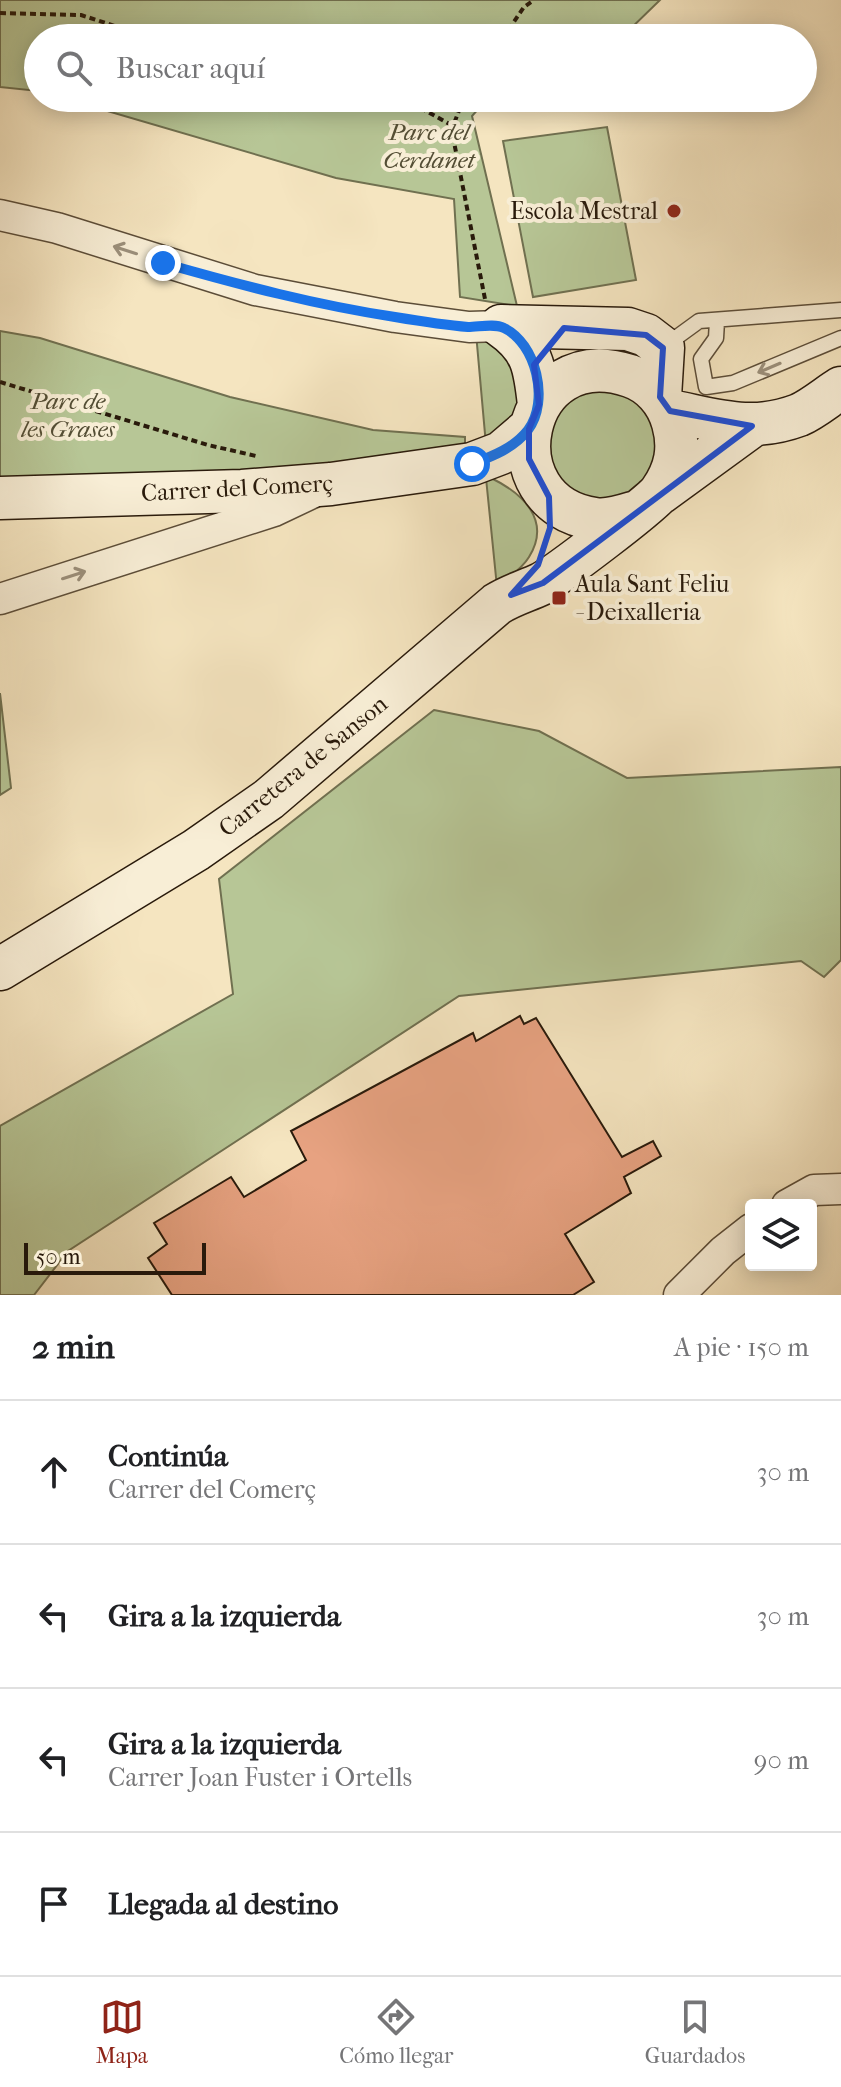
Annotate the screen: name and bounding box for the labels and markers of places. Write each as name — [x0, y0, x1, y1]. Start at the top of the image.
place label: Escola Mestral — [510, 197, 658, 225]
marker: Escola Mestral — [665, 202, 683, 220]
place label: Aula Sant Feliu - Deixalleria — [574, 570, 730, 626]
marker: Aula Sant Feliu - Deixalleria — [550, 589, 568, 607]

